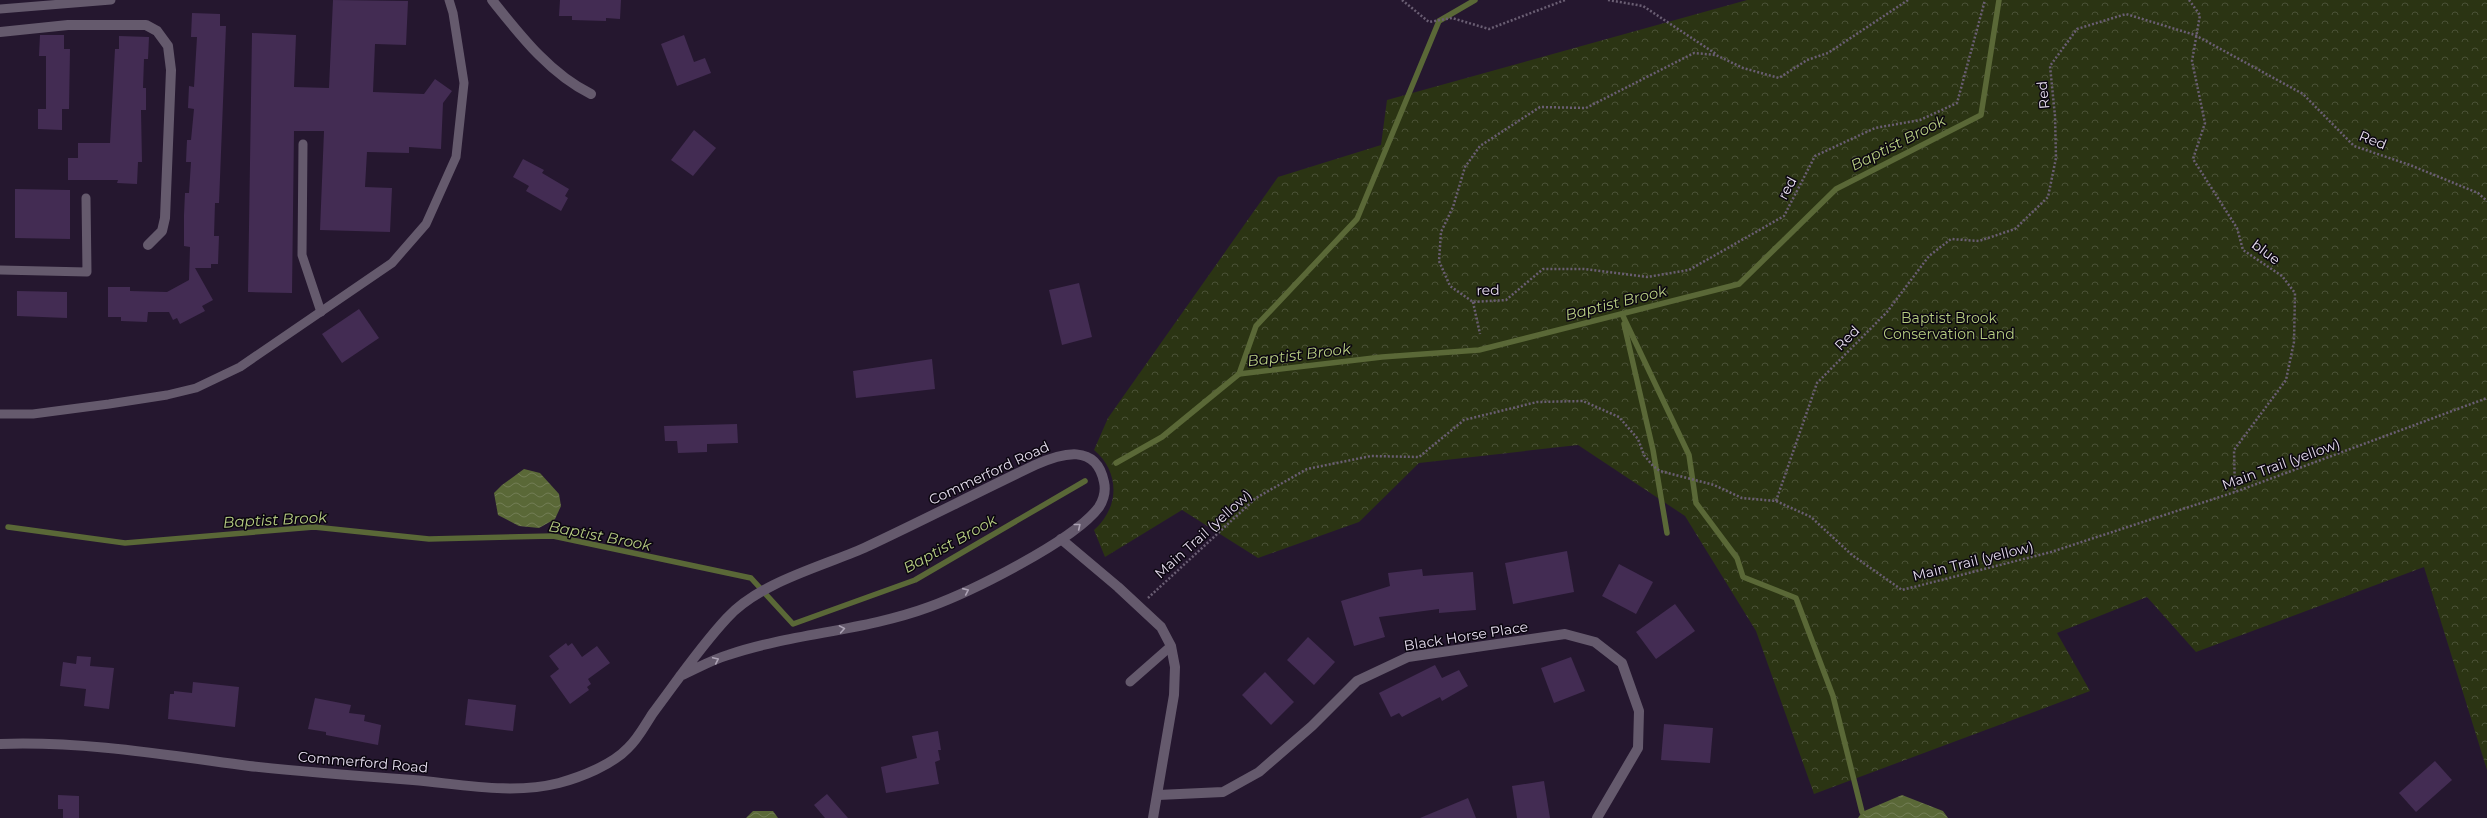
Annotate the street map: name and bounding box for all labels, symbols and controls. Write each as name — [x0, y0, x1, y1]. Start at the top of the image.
street label: Red — [2033, 80, 2053, 110]
water label: Baptist Brook — [1847, 110, 1949, 175]
street label: Red — [2357, 126, 2389, 154]
street label: red — [1774, 173, 1800, 203]
street label: blue — [2248, 235, 2284, 269]
water label: Baptist Brook — [1563, 280, 1670, 324]
street label: red — [1476, 281, 1500, 299]
park label: Baptist Brook Conservation Land — [1883, 309, 2015, 343]
street label: Red — [1831, 322, 1863, 354]
water label: Baptist Brook — [1246, 339, 1353, 370]
street label: Main Trail (yellow) — [2220, 434, 2342, 494]
street label: Commerford Road — [926, 437, 1052, 509]
street label: Main Trail (yellow) — [1151, 486, 1255, 582]
water label: Baptist Brook — [223, 507, 328, 532]
water label: Baptist Brook — [900, 510, 1001, 577]
water label: Baptist Brook — [547, 516, 654, 555]
one-way arrow — [1073, 524, 1080, 531]
street label: Main Trail (yellow) — [1911, 537, 2035, 585]
one-way arrow — [961, 588, 969, 596]
street label: Black Horse Place — [1403, 617, 1529, 655]
one-way arrow — [839, 626, 845, 634]
one-way arrow — [711, 657, 719, 665]
street label: Commerford Road — [297, 747, 429, 777]

